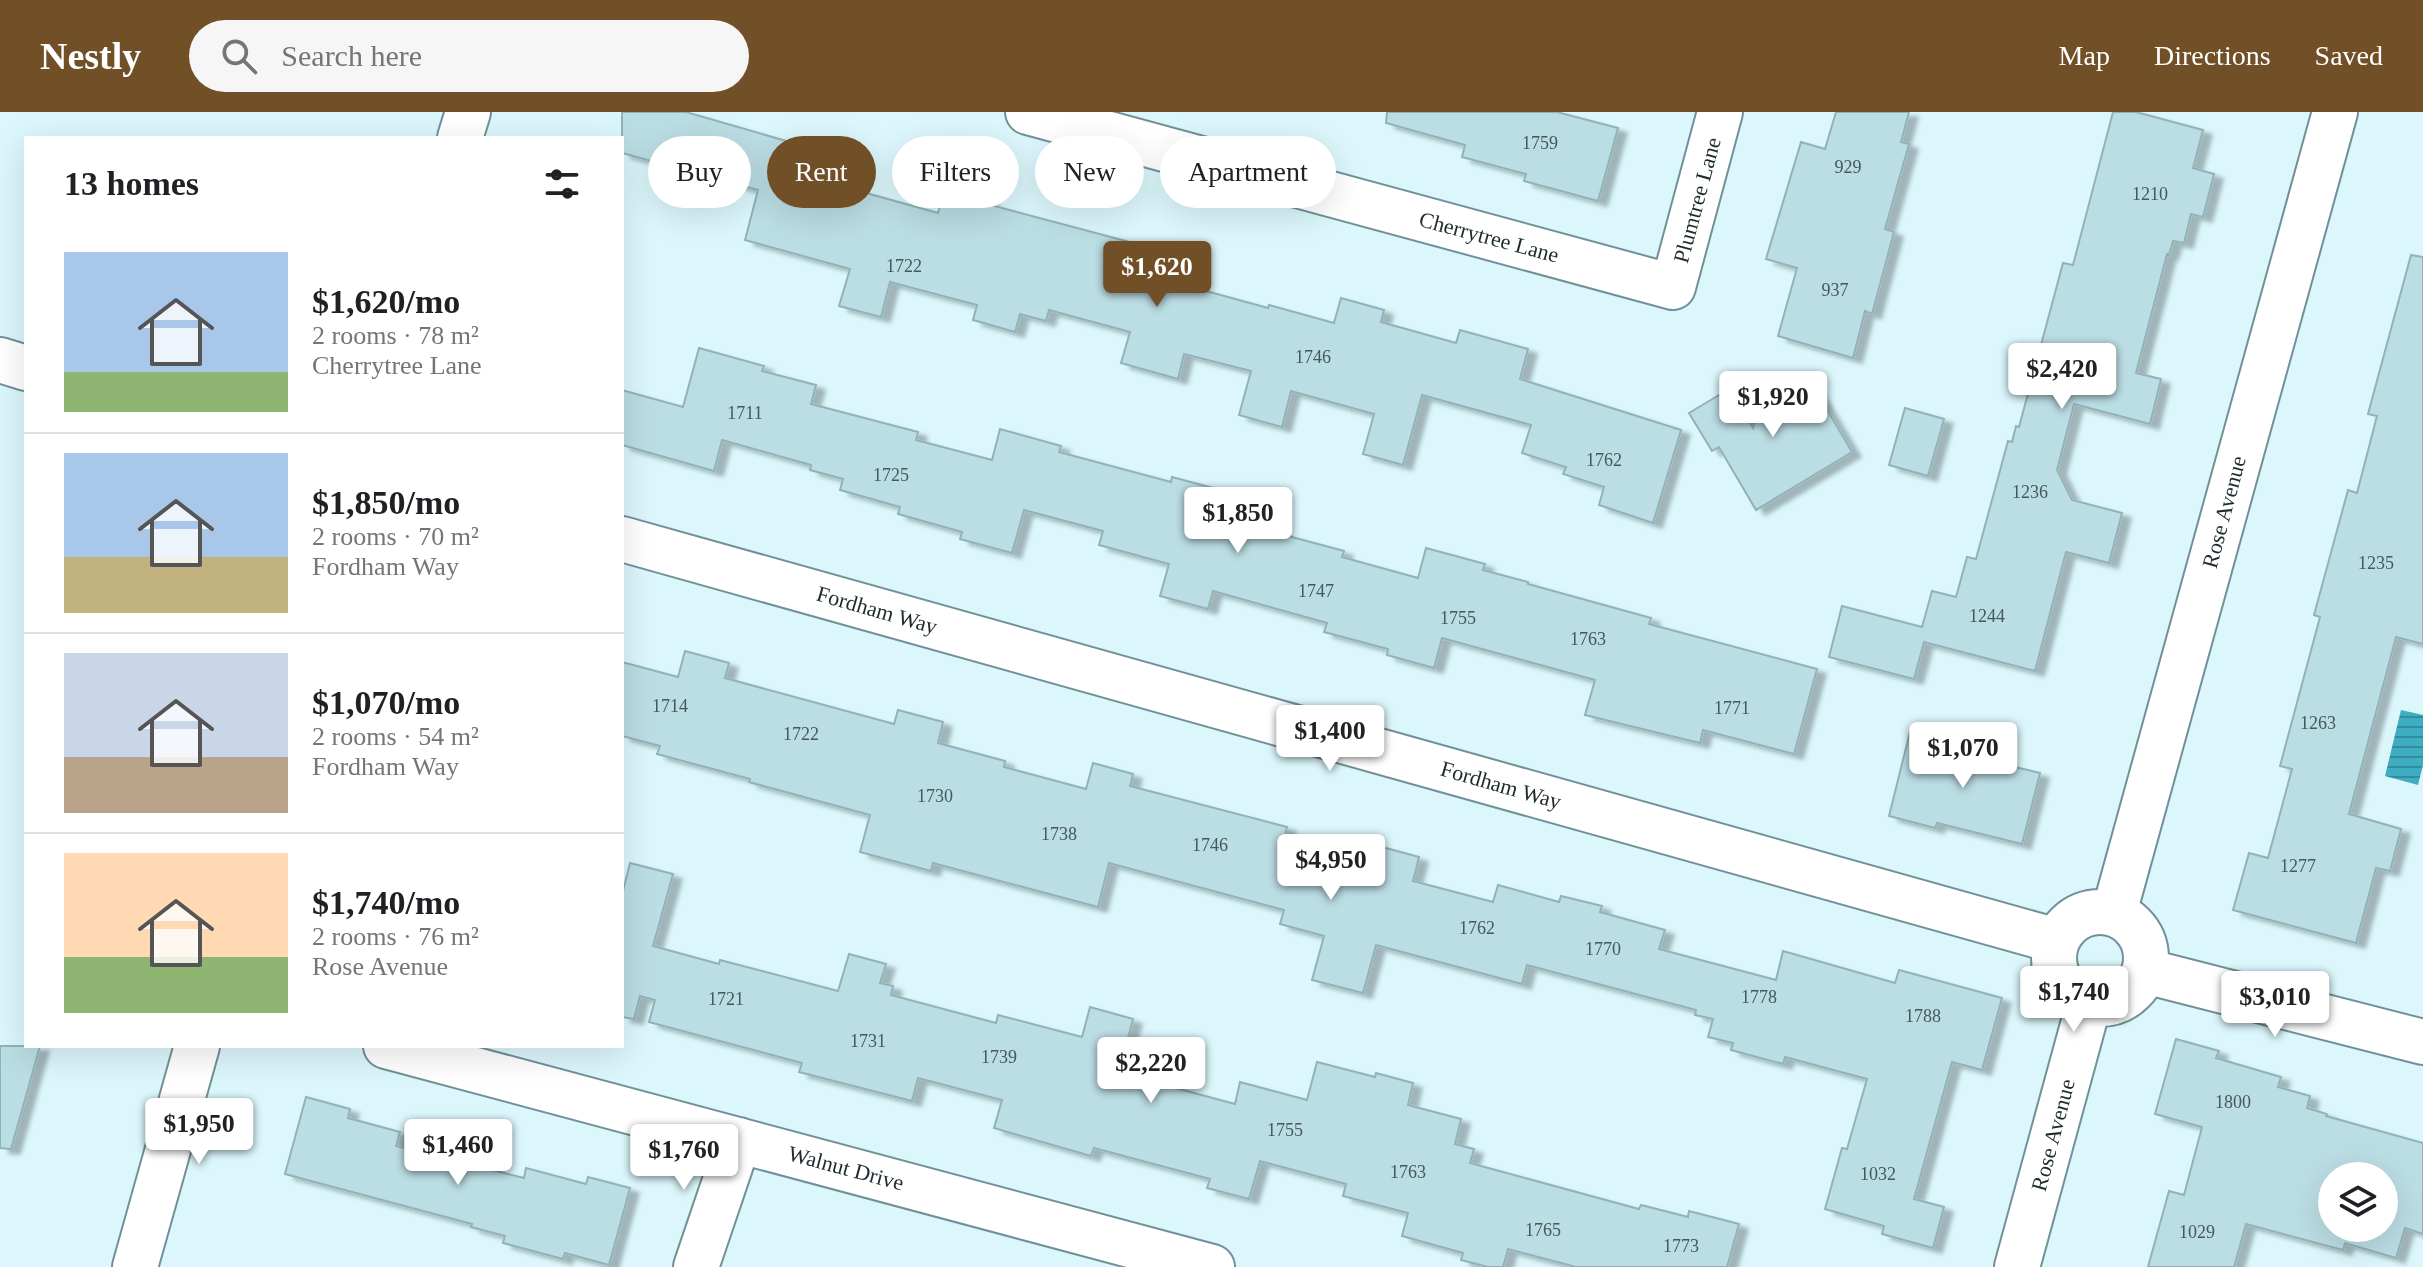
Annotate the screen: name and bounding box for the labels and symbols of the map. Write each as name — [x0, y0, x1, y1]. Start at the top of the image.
house number: 1759 — [1522, 133, 1558, 153]
street label: Plumtree Lane — [1668, 135, 1726, 265]
house number: 929 — [1835, 157, 1862, 177]
house number: 1210 — [2132, 184, 2168, 204]
street label: Cherrytree Lane — [1416, 206, 1562, 268]
pin: $1,620 — [1092, 241, 1222, 309]
house number: 1722 — [886, 256, 922, 276]
house number: 937 — [1822, 280, 1849, 300]
pin: $2,420 — [1997, 343, 2127, 411]
house number: 1746 — [1295, 347, 1331, 367]
pin: $1,920 — [1708, 371, 1838, 439]
house number: 1711 — [727, 403, 763, 423]
house number: 1762 — [1586, 450, 1622, 470]
street label: Rose Avenue — [2197, 453, 2251, 571]
house number: 1725 — [873, 465, 909, 485]
house number: 1236 — [2012, 482, 2048, 502]
pin: $1,850 — [1173, 487, 1303, 555]
house number: 1235 — [2358, 553, 2394, 573]
street label: Fordham Way — [814, 581, 940, 639]
house number: 1747 — [1298, 581, 1334, 601]
house number: 1244 — [1969, 606, 2005, 626]
house number: 1755 — [1440, 608, 1476, 628]
house number: 1763 — [1570, 629, 1606, 649]
house number: 1714 — [652, 696, 688, 716]
house number: 1771 — [1714, 698, 1750, 718]
pin: $1,400 — [1265, 705, 1395, 773]
house number: 1263 — [2300, 713, 2336, 733]
pin: $1,070 — [1898, 722, 2028, 790]
house number: 1722 — [783, 724, 819, 744]
street label: Fordham Way — [1438, 756, 1564, 814]
house number: 1730 — [917, 786, 953, 806]
house number: 1738 — [1041, 824, 1077, 844]
pin: $4,950 — [1266, 834, 1396, 902]
house number: 1746 — [1192, 835, 1228, 855]
house number: 1277 — [2280, 856, 2316, 876]
house number: 1762 — [1459, 918, 1495, 938]
house number: 1770 — [1585, 939, 1621, 959]
pin: $1,740 — [2009, 966, 2139, 1034]
pin: $3,010 — [2210, 971, 2340, 1039]
house number: 1778 — [1741, 987, 1777, 1007]
house number: 1721 — [708, 989, 744, 1009]
house number: 1788 — [1905, 1006, 1941, 1026]
house number: 1731 — [850, 1031, 886, 1051]
pin: $2,220 — [1086, 1037, 1216, 1105]
house number: 1739 — [981, 1047, 1017, 1067]
street label: Rose Avenue — [2026, 1076, 2080, 1194]
house number: 1800 — [2215, 1092, 2251, 1112]
pin: $1,950 — [134, 1098, 264, 1166]
pin: $1,460 — [393, 1119, 523, 1187]
house number: 1755 — [1267, 1120, 1303, 1140]
pin: $1,760 — [619, 1124, 749, 1192]
street label: Walnut Drive — [785, 1141, 907, 1195]
house number: 1763 — [1390, 1162, 1426, 1182]
house number: 1032 — [1860, 1164, 1896, 1184]
house number: 1765 — [1525, 1220, 1561, 1240]
house number: 1029 — [2179, 1222, 2215, 1242]
house number: 1773 — [1663, 1236, 1699, 1256]

